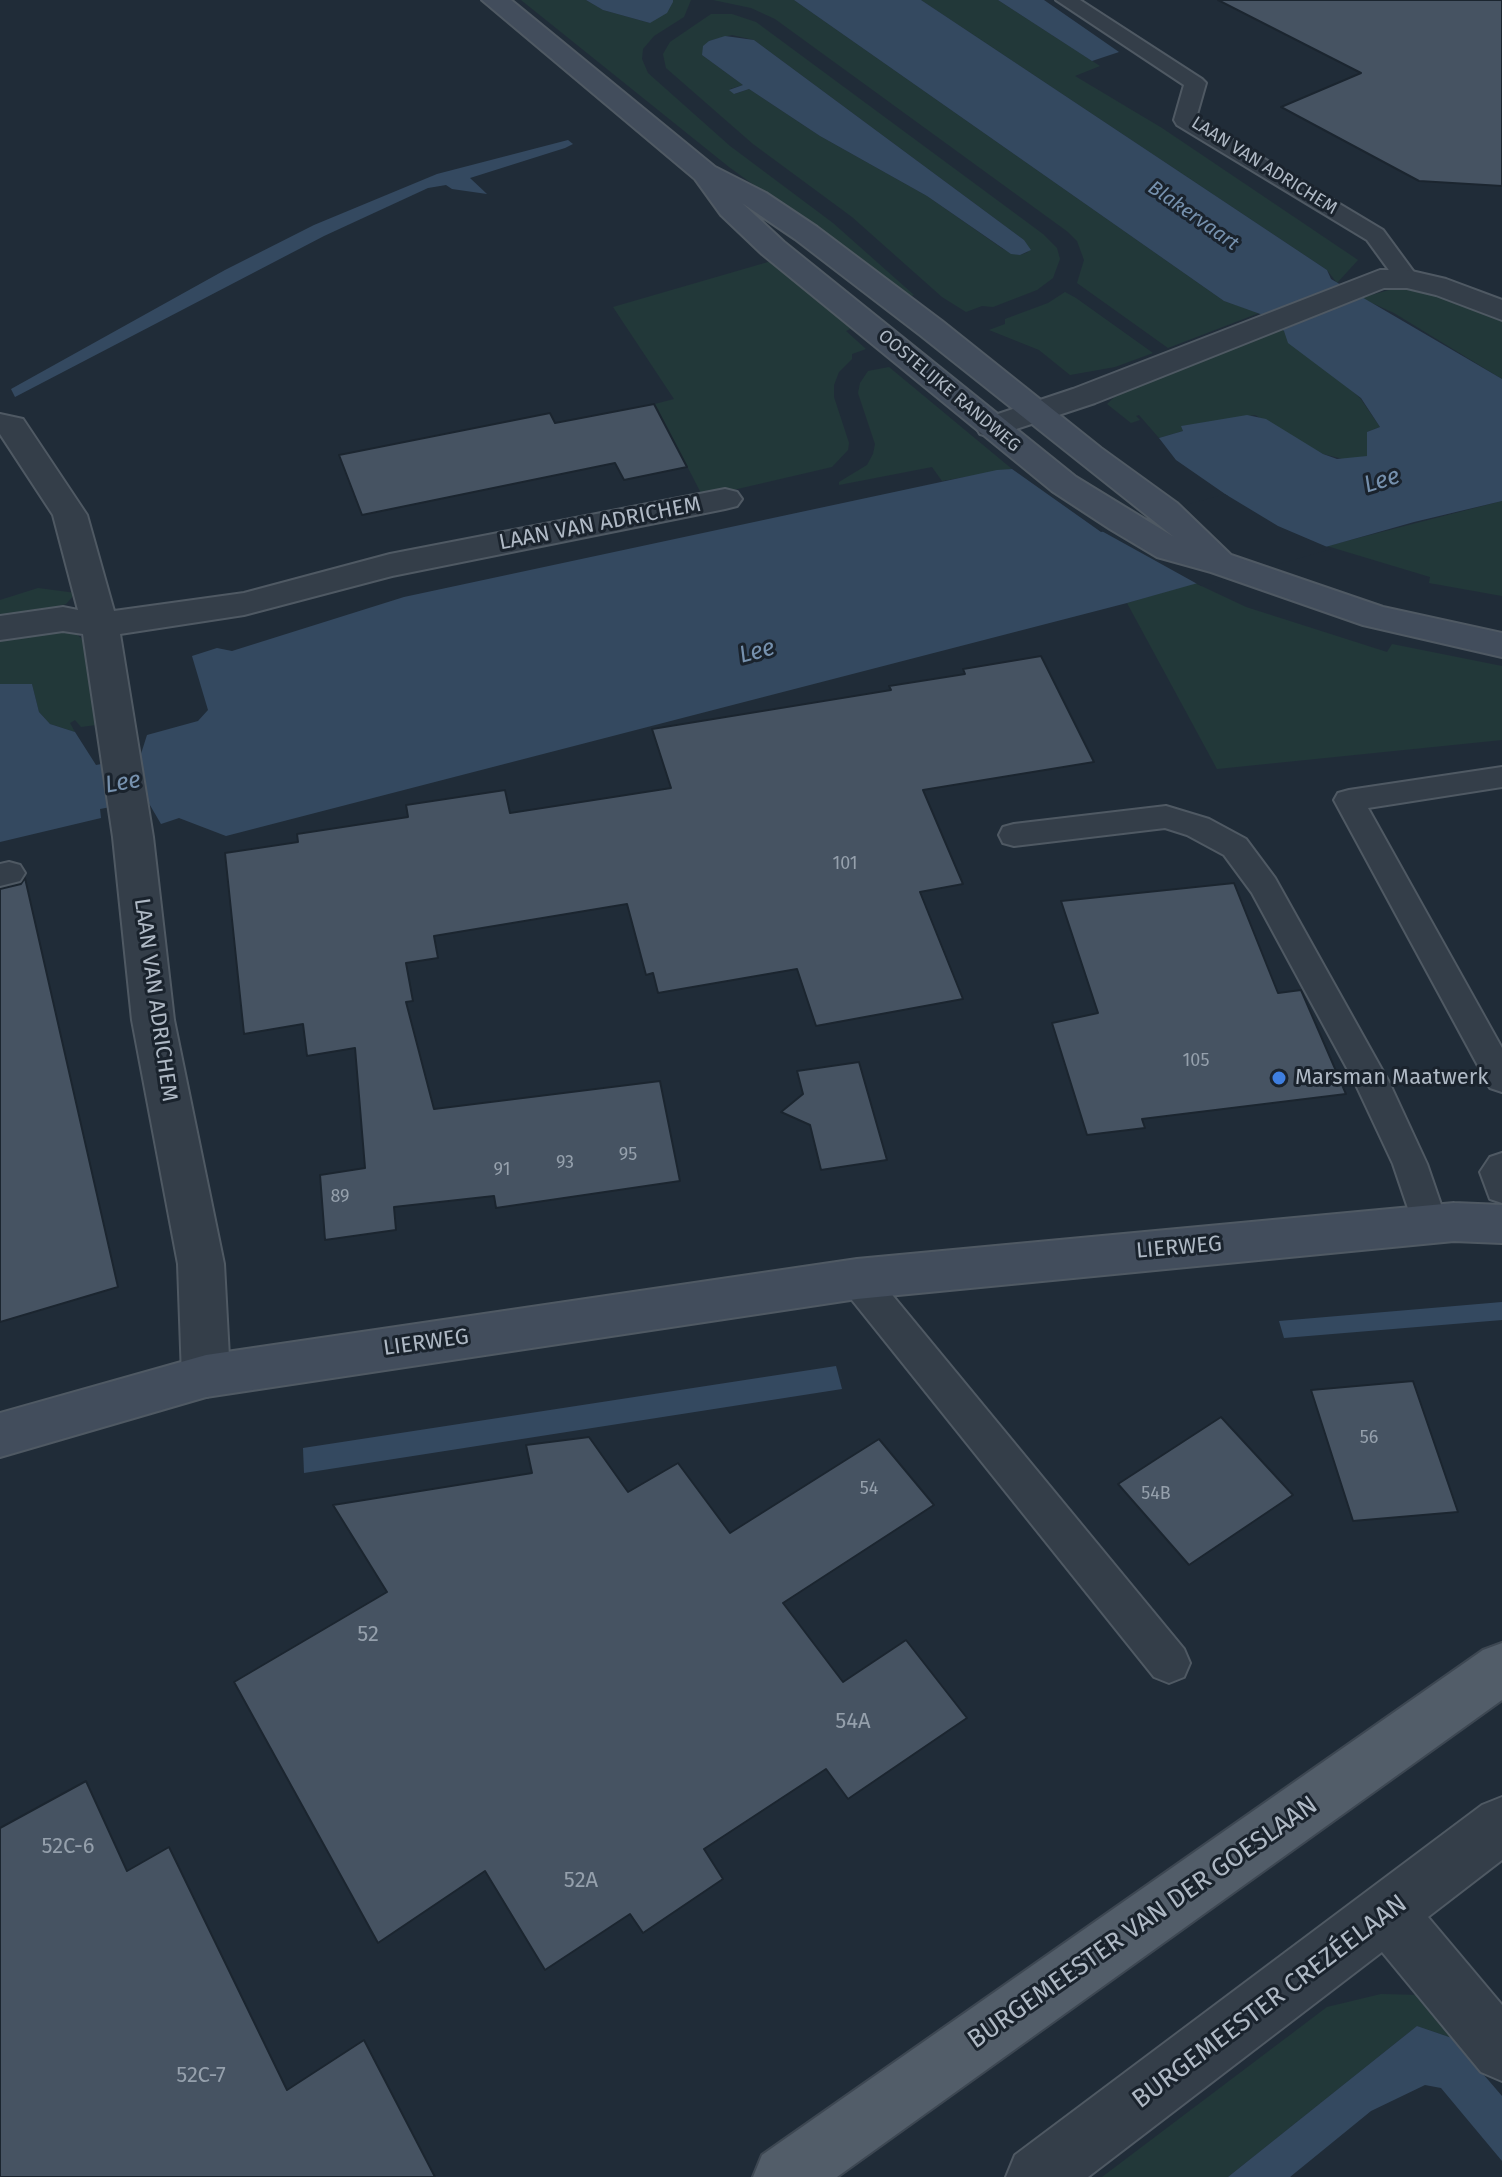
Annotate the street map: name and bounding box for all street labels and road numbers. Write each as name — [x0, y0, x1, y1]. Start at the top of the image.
street label: LAAN VAN ADRICHEM — [1187, 112, 1341, 220]
street label: OOSTELIJKE RANDWEG — [874, 325, 1024, 457]
street label: LAAN VAN ADRICHEM — [497, 491, 703, 557]
street label: LAAN VAN ADRICHEM — [128, 897, 182, 1103]
street label: LIERWEG — [1135, 1231, 1223, 1265]
street label: LIERWEG — [382, 1324, 470, 1362]
street label: BURGEMEESTER VAN DER GOESLAAN — [962, 1790, 1324, 2056]
street label: BURGEMEESTER CREZÉELAAN — [1126, 1888, 1414, 2116]

